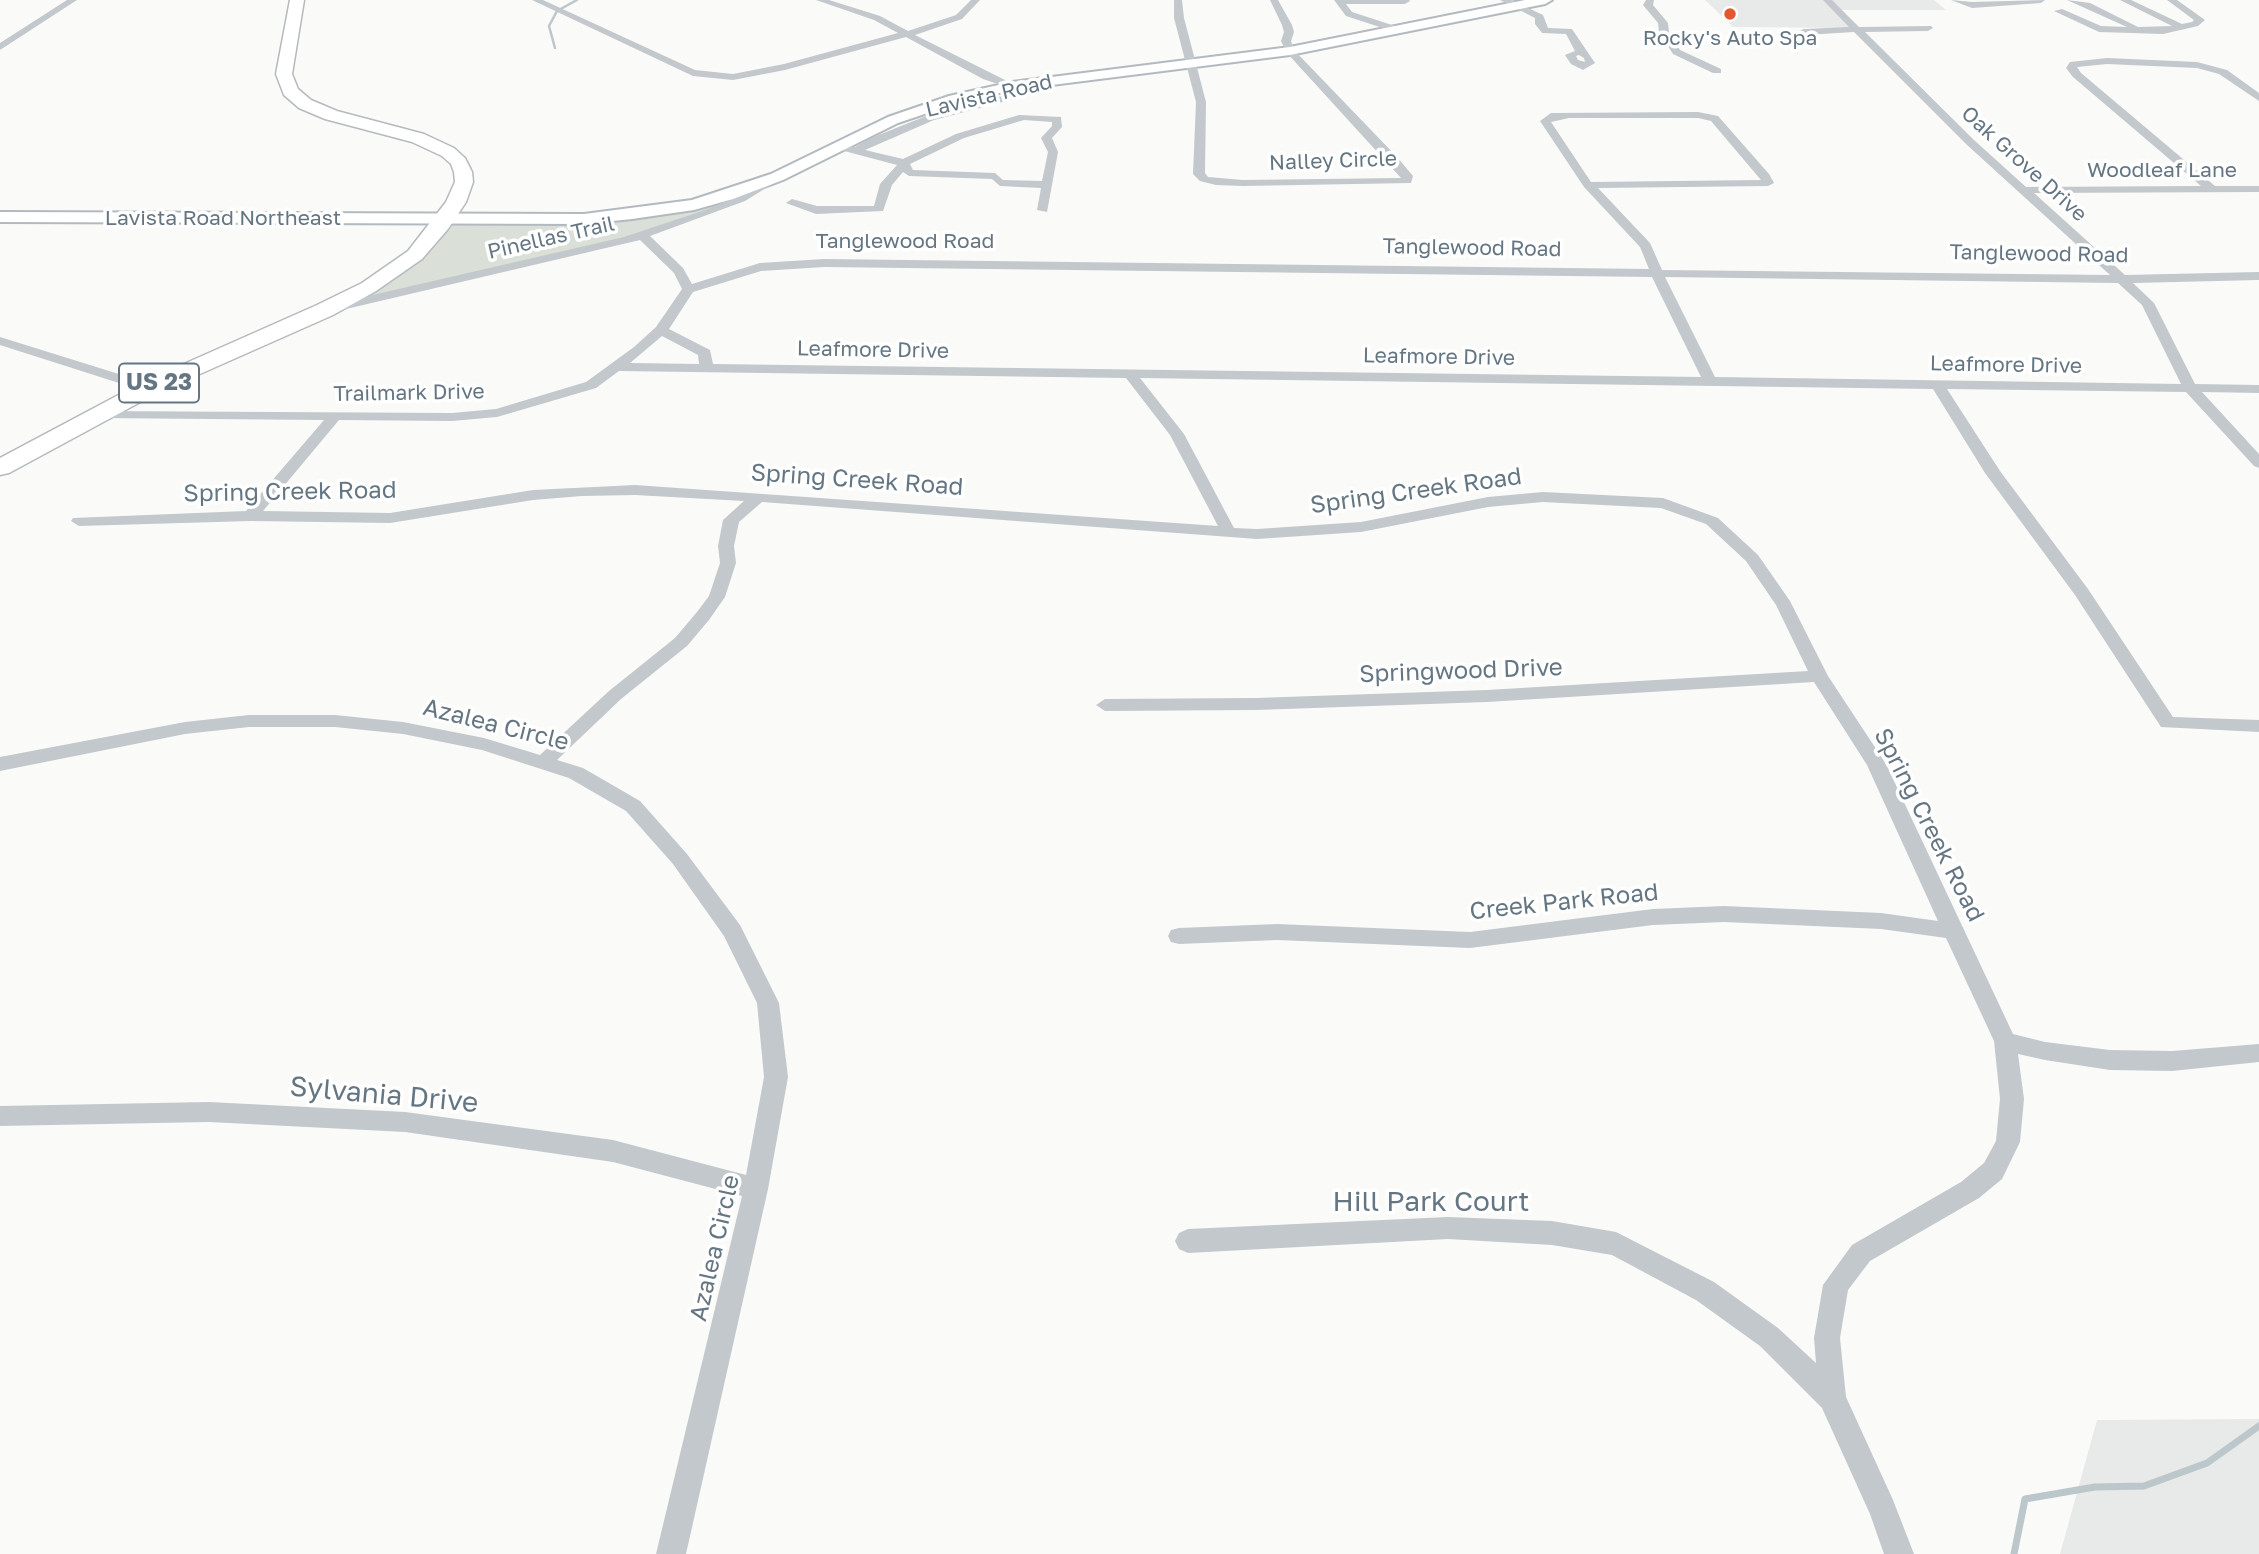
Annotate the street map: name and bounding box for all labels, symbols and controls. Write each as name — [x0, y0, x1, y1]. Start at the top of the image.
marker: Rocky's Auto Spa — [1722, 6, 1738, 22]
place label: Rocky's Auto Spa — [1643, 25, 1817, 51]
street label: Lavista Road — [923, 69, 1055, 123]
street label: Oak Grove Drive — [1956, 101, 2092, 227]
street label: Nalley Circle — [1269, 146, 1397, 176]
street label: Woodleaf Lane — [2087, 157, 2237, 183]
street label: Lavista Road Northeast — [105, 205, 341, 231]
street label: Pinellas Trail — [485, 211, 617, 265]
street label: Tanglewood Road — [816, 228, 994, 254]
street label: Tanglewood Road — [1382, 234, 1562, 262]
street label: Tanglewood Road — [1949, 240, 2129, 268]
street label: Leafmore Drive — [797, 336, 949, 364]
street label: Leafmore Drive — [1363, 343, 1515, 371]
street label: Leafmore Drive — [1930, 351, 2082, 379]
road number: US 23 — [119, 364, 199, 402]
street label: Trailmark Drive — [333, 379, 485, 407]
street label: Spring Creek Road — [750, 458, 964, 502]
street label: Spring Creek Road — [1308, 462, 1524, 520]
street label: Spring Creek Road — [183, 476, 397, 508]
street label: Springwood Drive — [1359, 653, 1563, 689]
street label: Azalea Circle — [420, 693, 572, 757]
street label: Spring Creek Road — [1868, 724, 1990, 926]
street label: Creek Park Road — [1468, 878, 1660, 926]
street label: Sylvania Drive — [288, 1070, 480, 1120]
street label: Azalea Circle — [684, 1172, 746, 1324]
street label: Hill Park Court — [1333, 1185, 1529, 1219]

